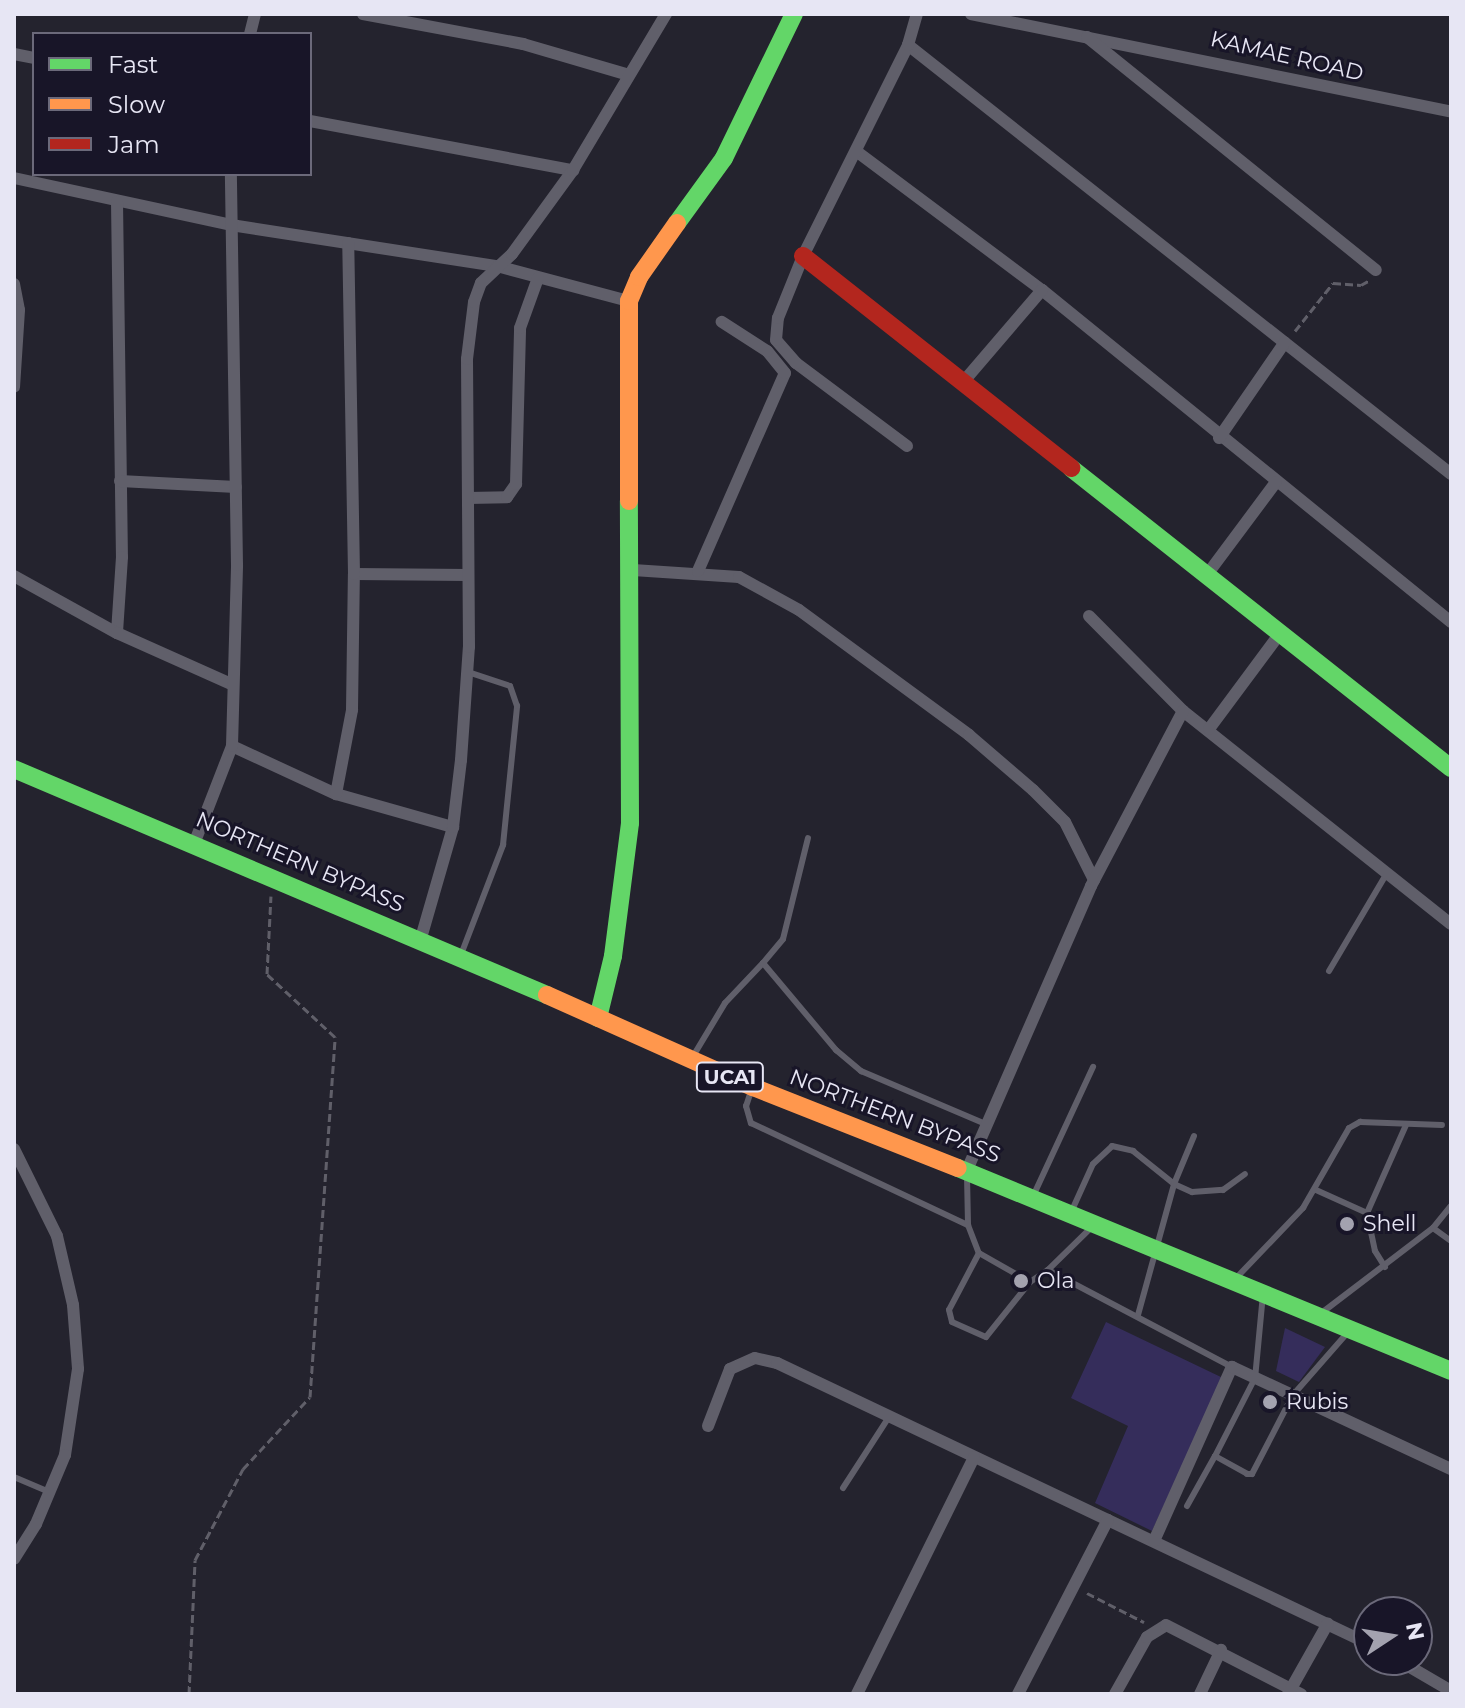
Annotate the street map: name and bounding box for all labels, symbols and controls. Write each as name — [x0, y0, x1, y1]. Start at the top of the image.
street label: KAMAE ROAD — [1208, 26, 1366, 86]
legend — [32, 32, 312, 176]
text: Fast — [108, 50, 158, 79]
text: Slow — [108, 90, 165, 119]
text: Jam — [108, 130, 160, 159]
street label: NORTHERN BYPASS — [192, 806, 408, 918]
road number: UCA1 — [694, 1061, 766, 1093]
street label: NORTHERN BYPASS — [786, 1064, 1004, 1168]
place label: Shell — [1363, 1211, 1417, 1237]
marker: Shell — [1338, 1215, 1356, 1233]
place label: Ola — [1037, 1268, 1074, 1294]
marker: Ola — [1012, 1272, 1030, 1290]
place label: Rubis — [1286, 1389, 1348, 1415]
marker: Rubis — [1261, 1393, 1279, 1411]
north arrow — [1353, 1596, 1433, 1676]
text: N — [1400, 1620, 1430, 1643]

